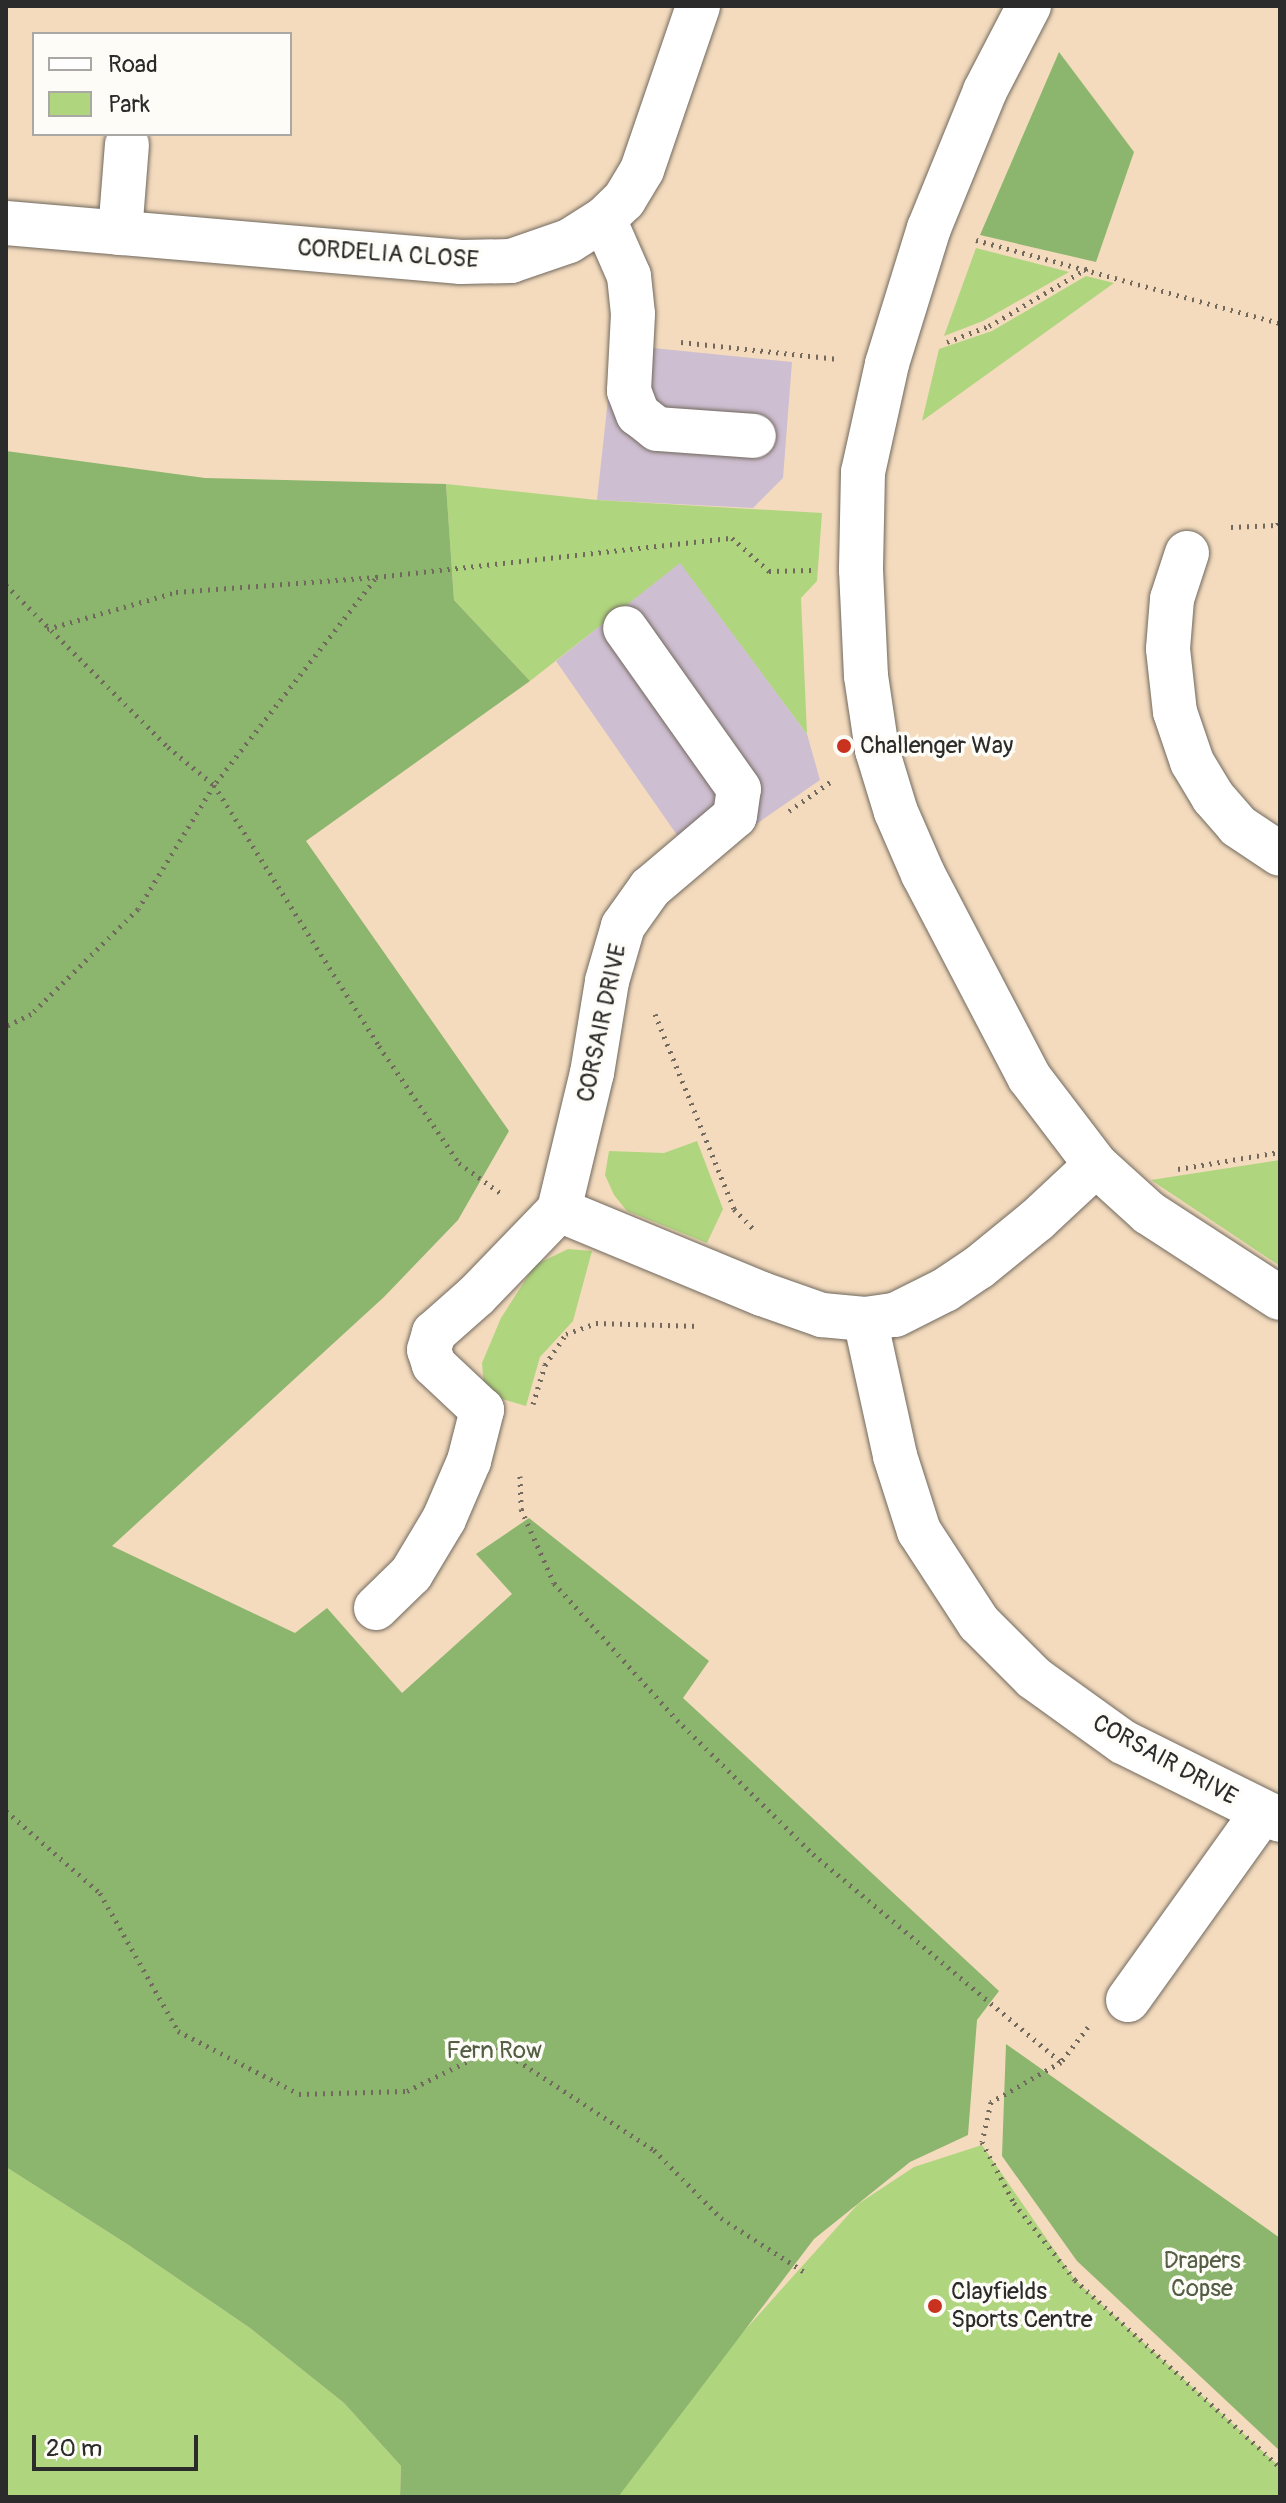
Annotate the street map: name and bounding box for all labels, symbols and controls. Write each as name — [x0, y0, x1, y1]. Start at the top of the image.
legend — [32, 32, 292, 136]
text: Road — [108, 50, 158, 79]
text: Park — [108, 90, 150, 119]
street label: CORDELIA CLOSE — [296, 233, 480, 275]
place label: Challenger Way — [860, 732, 1013, 760]
marker: Challenger Way — [835, 737, 853, 755]
street label: CORSAIR DRIVE — [571, 941, 633, 1105]
street label: CORSAIR DRIVE — [1088, 1708, 1242, 1812]
park label: Fern Row — [446, 2037, 542, 2065]
park label: Drapers Copse — [1163, 2247, 1241, 2303]
place label: Clayfields Sports Centre — [951, 2278, 1092, 2334]
marker: Clayfields Sports Centre — [926, 2297, 944, 2315]
scale bar — [36, 2419, 202, 2469]
text: 20 m — [46, 2434, 102, 2463]

